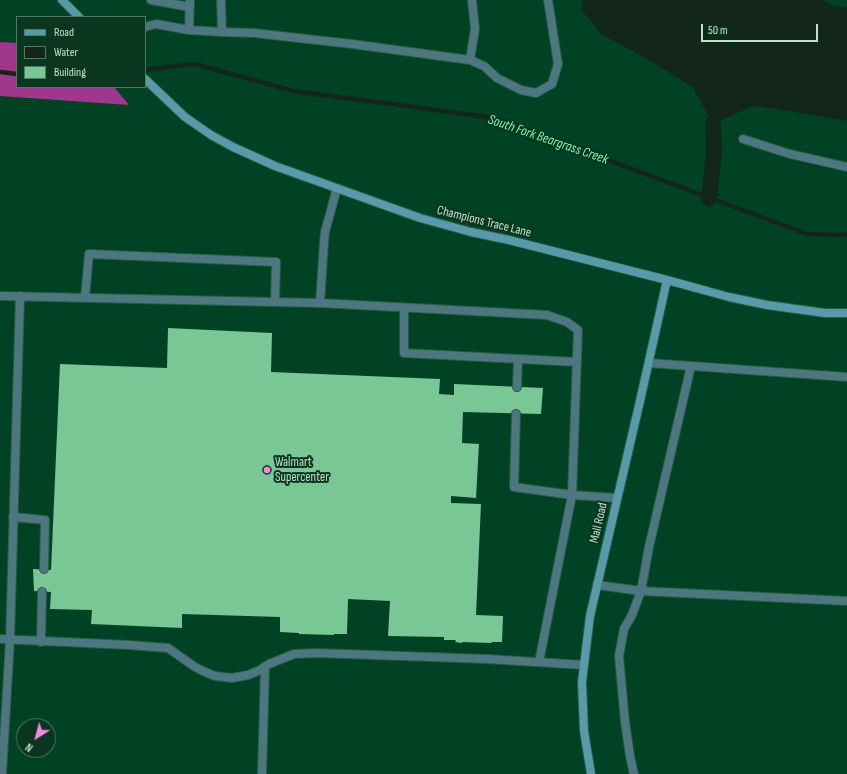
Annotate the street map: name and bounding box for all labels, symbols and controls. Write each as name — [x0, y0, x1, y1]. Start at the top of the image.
legend — [16, 16, 146, 88]
scale bar — [703, 16, 820, 42]
text: 50 m — [708, 23, 728, 38]
text: Road — [54, 25, 74, 40]
text: Water — [54, 45, 78, 60]
text: Building — [54, 65, 86, 80]
water label: South Fork Beargrass Creek — [486, 112, 610, 168]
street label: Champions Trace Lane — [435, 203, 533, 241]
place label: Walmart Supercenter — [275, 455, 329, 486]
marker: Walmart Supercenter — [262, 465, 272, 475]
street label: Mall Road — [587, 501, 611, 545]
north arrow — [16, 718, 56, 758]
text: N — [23, 740, 35, 754]

